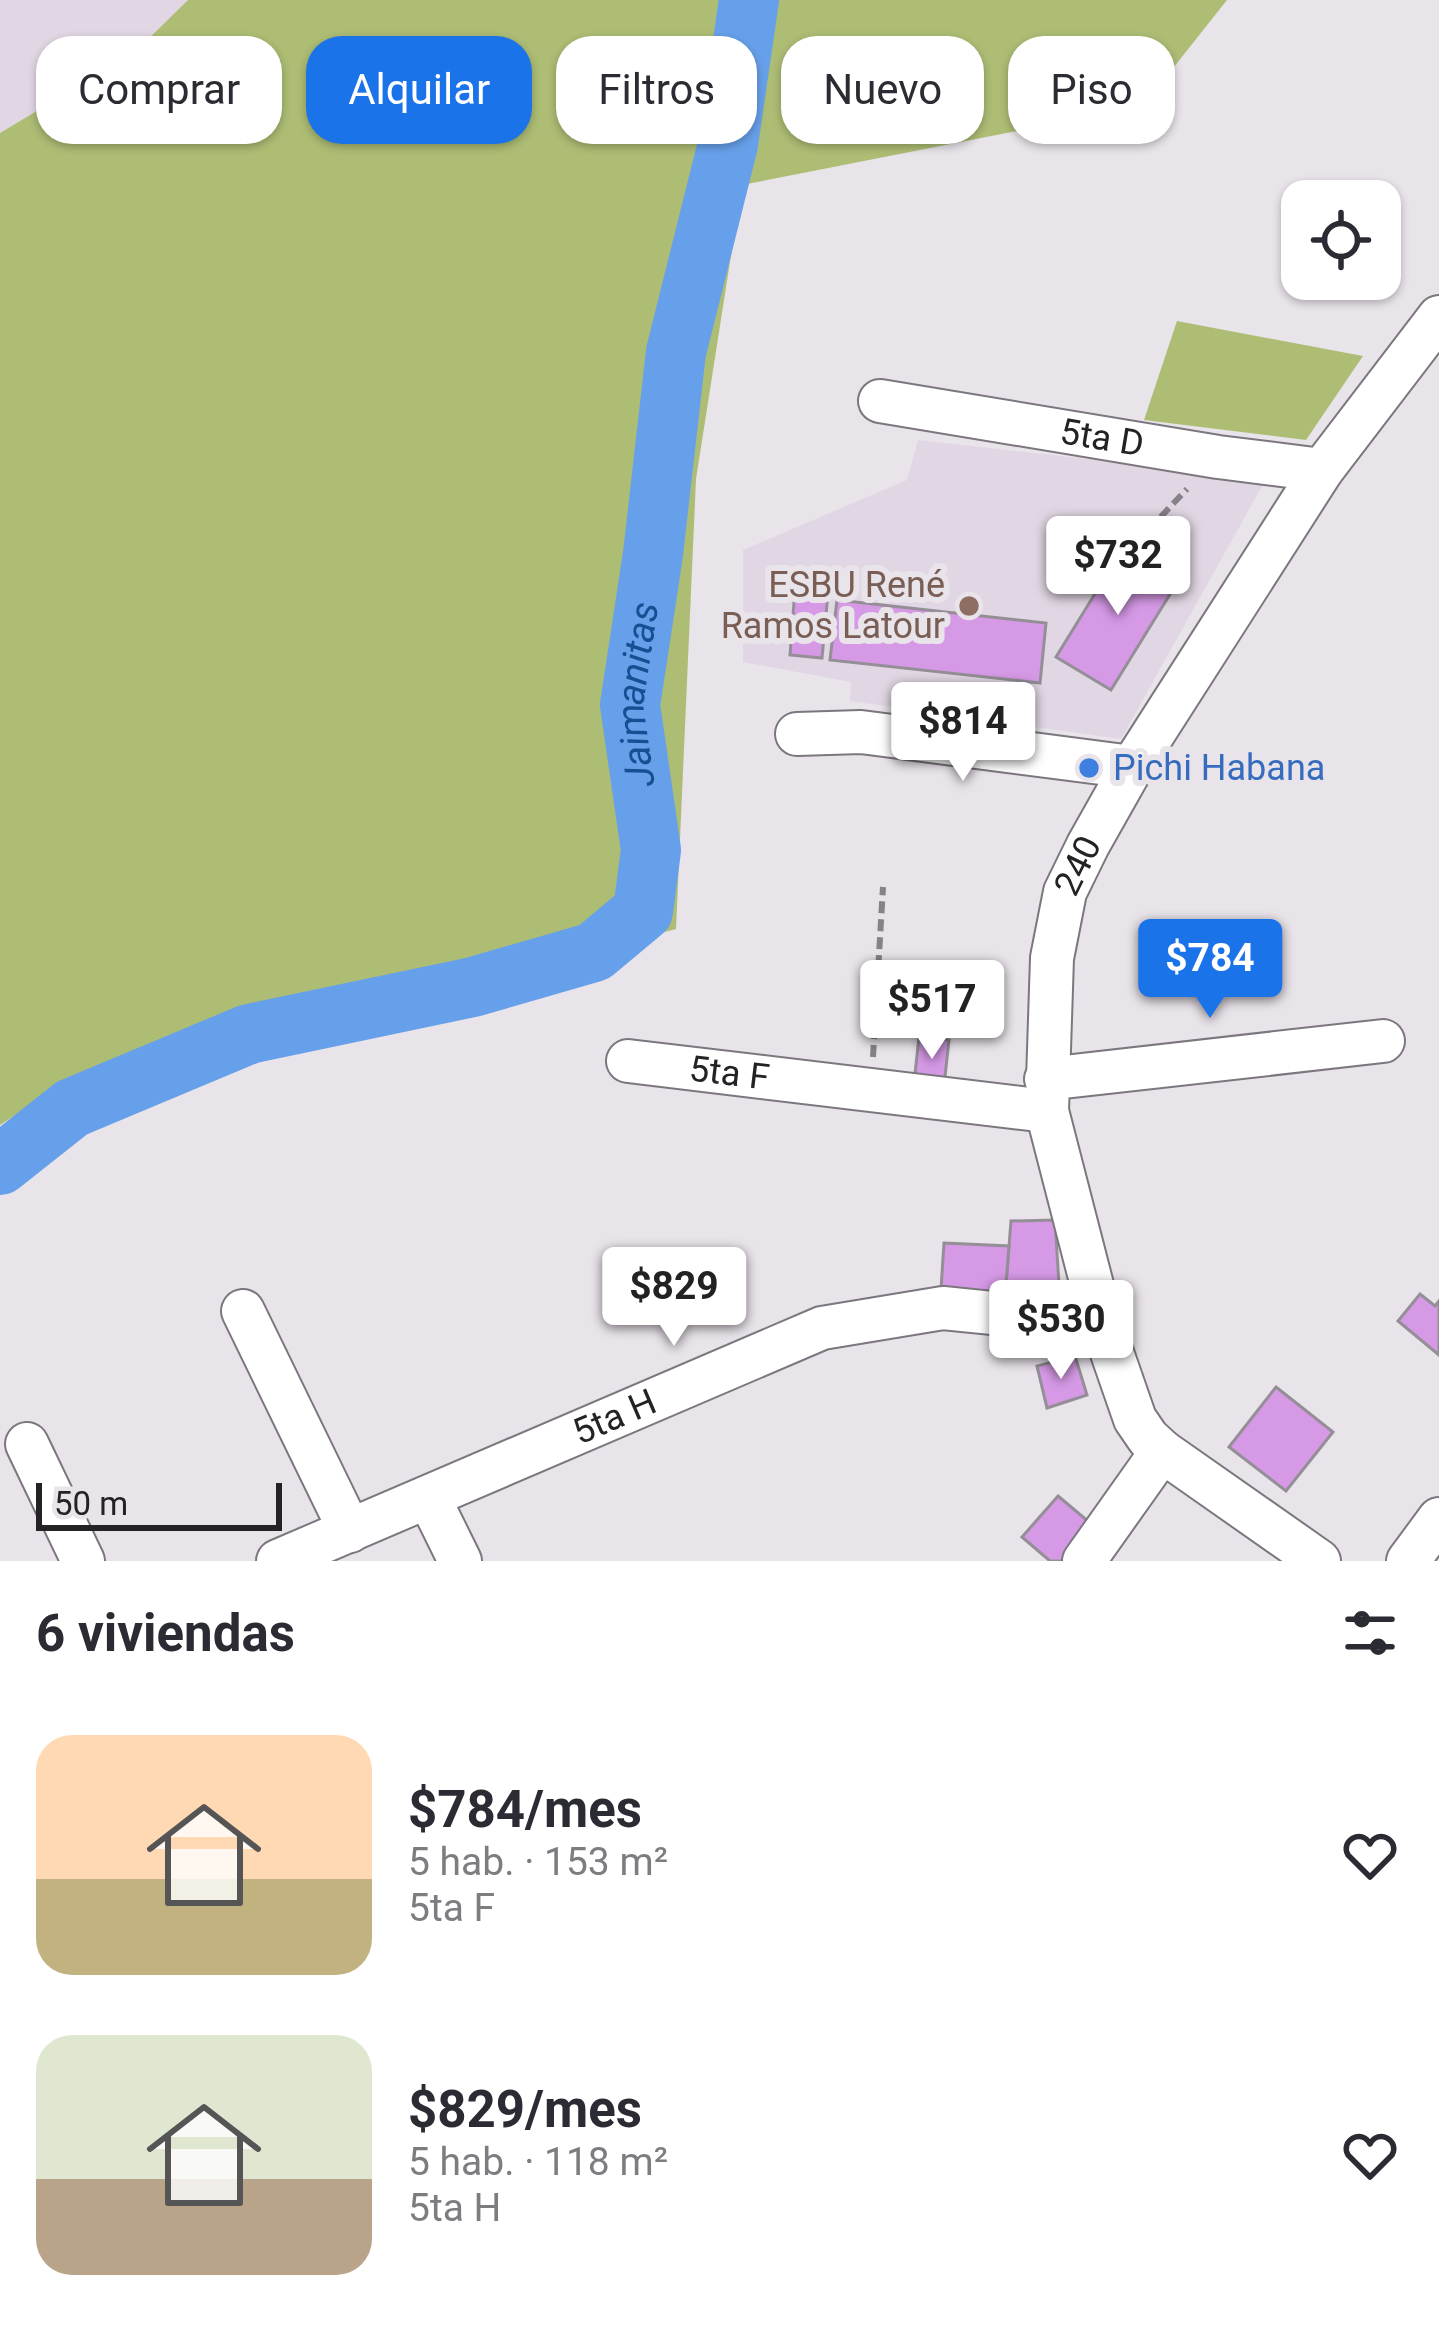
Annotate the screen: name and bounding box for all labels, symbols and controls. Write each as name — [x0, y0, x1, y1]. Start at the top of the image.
chip: Comprar — [36, 36, 282, 144]
chip: Alquilar — [306, 36, 532, 144]
chip: Filtros — [556, 36, 757, 144]
chip: Nuevo — [781, 36, 984, 144]
chip: Piso — [1008, 36, 1175, 144]
map controls — [1281, 180, 1401, 300]
button: locate — [1281, 180, 1401, 300]
street label: 5ta D — [1057, 410, 1147, 465]
pin: $732 — [1047, 516, 1189, 618]
text: $732 — [1073, 532, 1163, 578]
place label: ESBU René Ramos Latour — [721, 564, 945, 647]
marker: ESBU René Ramos Latour — [956, 593, 982, 619]
water label: Jaimanitas — [607, 599, 668, 790]
pin: $814 — [892, 682, 1034, 784]
text: $814 — [918, 698, 1008, 744]
place label: Pichi Habana — [1113, 747, 1325, 789]
marker: Pichi Habana — [1076, 755, 1102, 781]
street label: 240 — [1046, 829, 1110, 902]
pin: $784 — [1139, 919, 1281, 1021]
text: $784 — [1165, 935, 1255, 981]
pin: $517 — [861, 960, 1003, 1062]
text: $517 — [887, 976, 977, 1022]
street label: 5ta F — [687, 1047, 772, 1099]
pin: $829 — [603, 1247, 745, 1349]
text: $829 — [629, 1263, 719, 1309]
pin: $530 — [990, 1280, 1132, 1382]
text: $530 — [1016, 1296, 1106, 1342]
street label: 5ta H — [567, 1381, 662, 1453]
scale bar — [36, 1477, 282, 1530]
text: 50 m — [54, 1484, 128, 1523]
icon: filters — [1337, 1600, 1403, 1666]
text: 6 viviendas — [36, 1604, 295, 1663]
text: $784/mes — [408, 1780, 642, 1839]
icon: home — [132, 1783, 276, 1927]
icon: heart — [1337, 1822, 1403, 1888]
text: 5 hab. · 153 m² — [408, 1839, 668, 1885]
text: 5ta F — [408, 1885, 495, 1931]
text: $829/mes — [408, 2080, 642, 2139]
icon: home — [132, 2083, 276, 2227]
icon: heart — [1337, 2122, 1403, 2188]
text: 5 hab. · 118 m² — [408, 2139, 668, 2185]
text: 5ta H — [408, 2185, 501, 2231]

